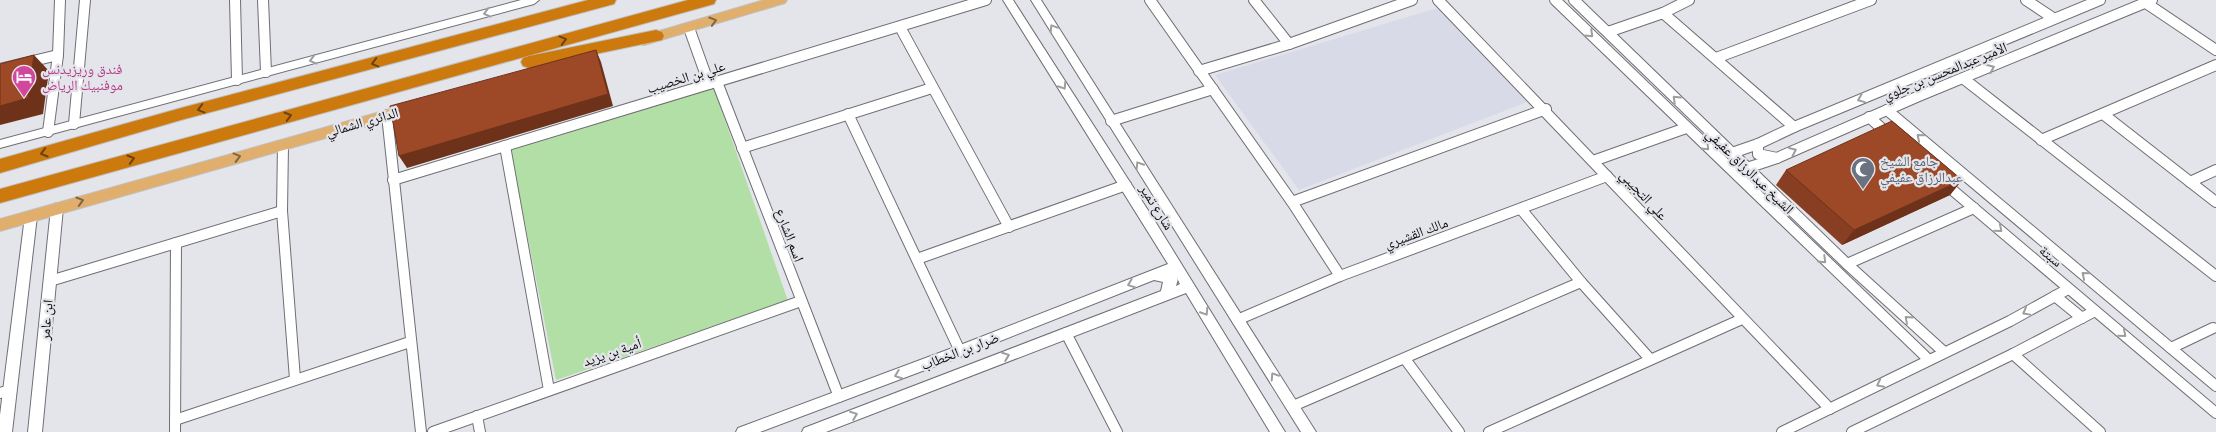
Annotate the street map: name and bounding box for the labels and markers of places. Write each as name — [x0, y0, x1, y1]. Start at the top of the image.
place label: فندق وريزيدنس موفنبيك الرياض — [42, 60, 123, 94]
hotel icon: فندق وريزيدنس موفنبيك الرياض — [11, 64, 37, 98]
place label: جامع الشيخ عبدالرزاق عفيفي — [1880, 152, 1963, 189]
mosque icon: جامع الشيخ عبدالرزاق عفيفي — [1850, 156, 1876, 190]

